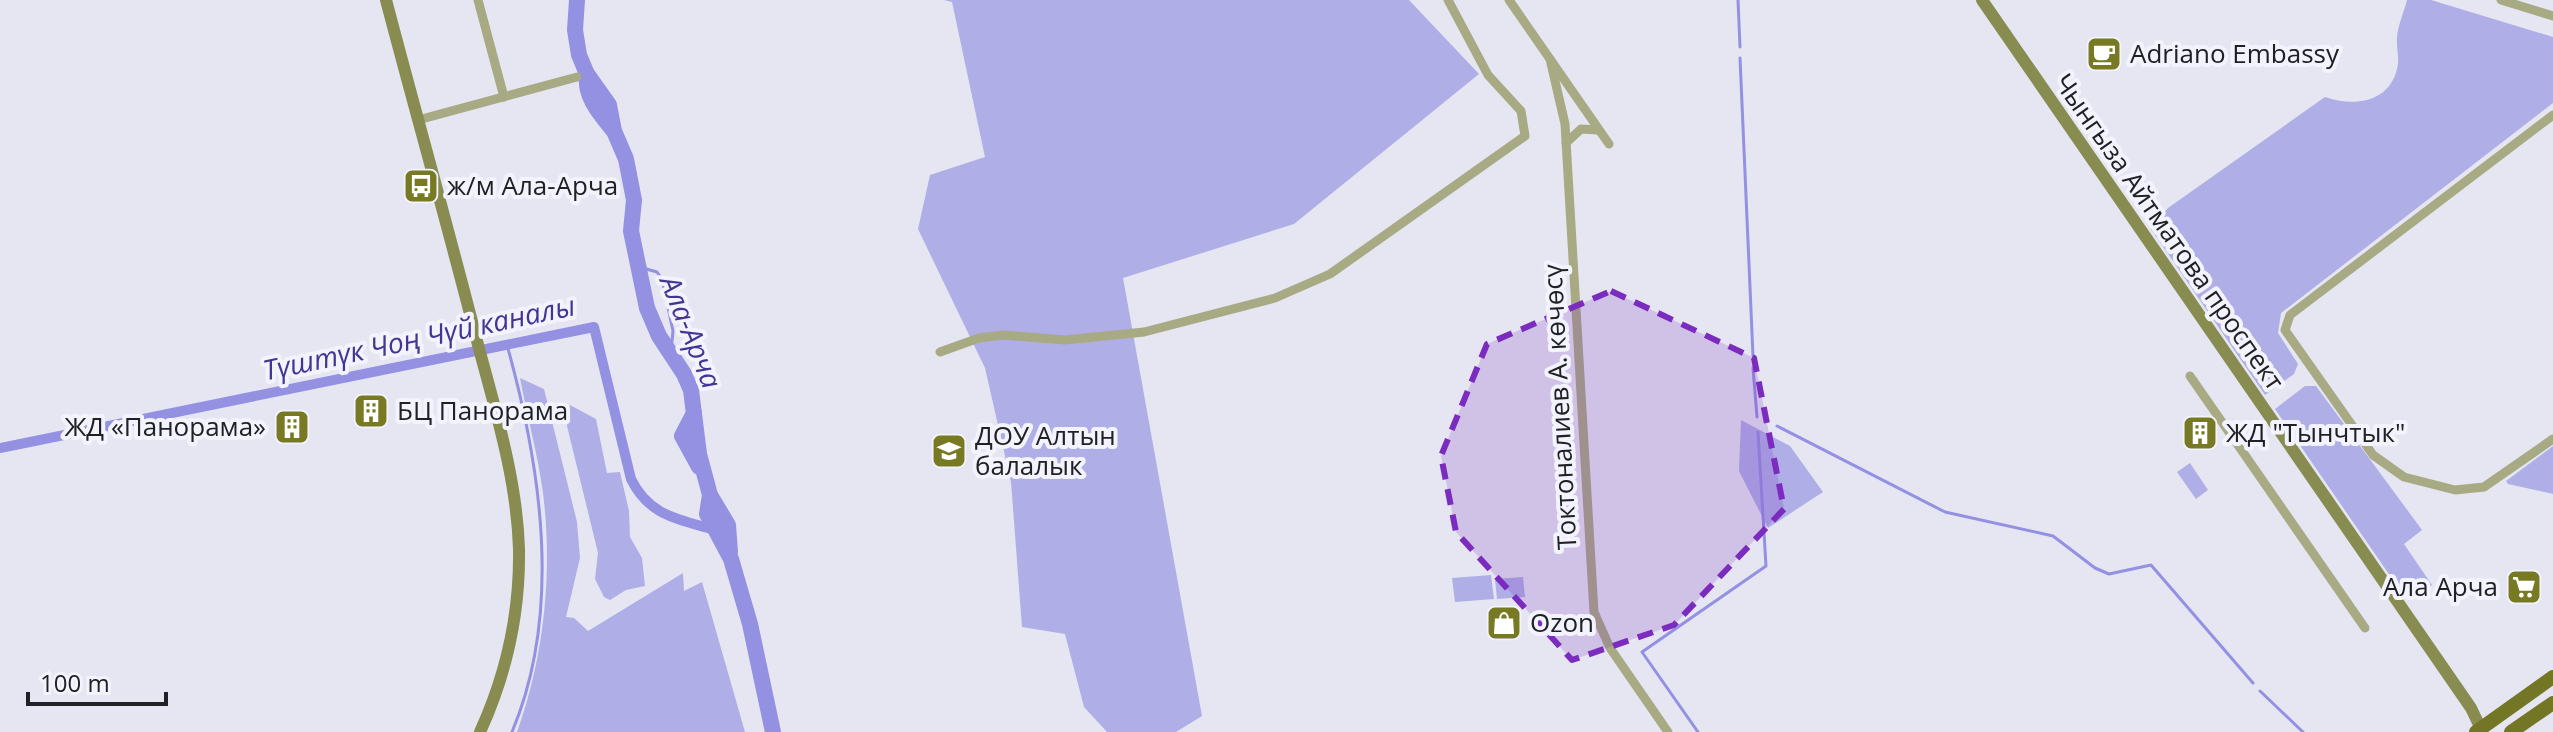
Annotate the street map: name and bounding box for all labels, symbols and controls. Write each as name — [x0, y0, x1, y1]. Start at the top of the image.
cafe icon: Adriano Embassy — [2085, 35, 2123, 73]
place label: Adriano Embassy — [2130, 35, 2340, 71]
street label: Чынгыза Айтматова проспект — [2046, 66, 2293, 397]
bus stop icon: ж/м Ала-Арча — [402, 167, 440, 205]
place label: ж/м Ала-Арча — [447, 167, 618, 203]
street label: Токтоналиев А. көчөсү — [1534, 263, 1584, 551]
water label: Ала-Арча — [651, 268, 732, 394]
water label: Түштүк Чоң Чүй каналы — [259, 285, 578, 389]
building icon: БЦ Панорама — [352, 392, 390, 430]
place label: БЦ Панорама — [397, 392, 568, 428]
place label: ЖД «Панорама» — [64, 408, 266, 444]
building icon: ЖД «Панорама» — [273, 408, 311, 446]
building icon: ЖД "Тынчтык" — [2181, 414, 2219, 452]
place label: ЖД "Тынчтык" — [2226, 414, 2405, 450]
place label: ДОУ Алтын балалык — [975, 417, 1116, 483]
school or university icon: ДОУ Алтын балалык — [930, 432, 968, 470]
place label: Ала Арча — [2383, 568, 2498, 604]
supermarket icon: Ала Арча — [2505, 568, 2543, 606]
shop icon: Ozon — [1485, 604, 1523, 642]
place label: Ozon — [1530, 604, 1594, 640]
scale bar — [28, 656, 166, 706]
text: 100 m — [40, 666, 110, 699]

